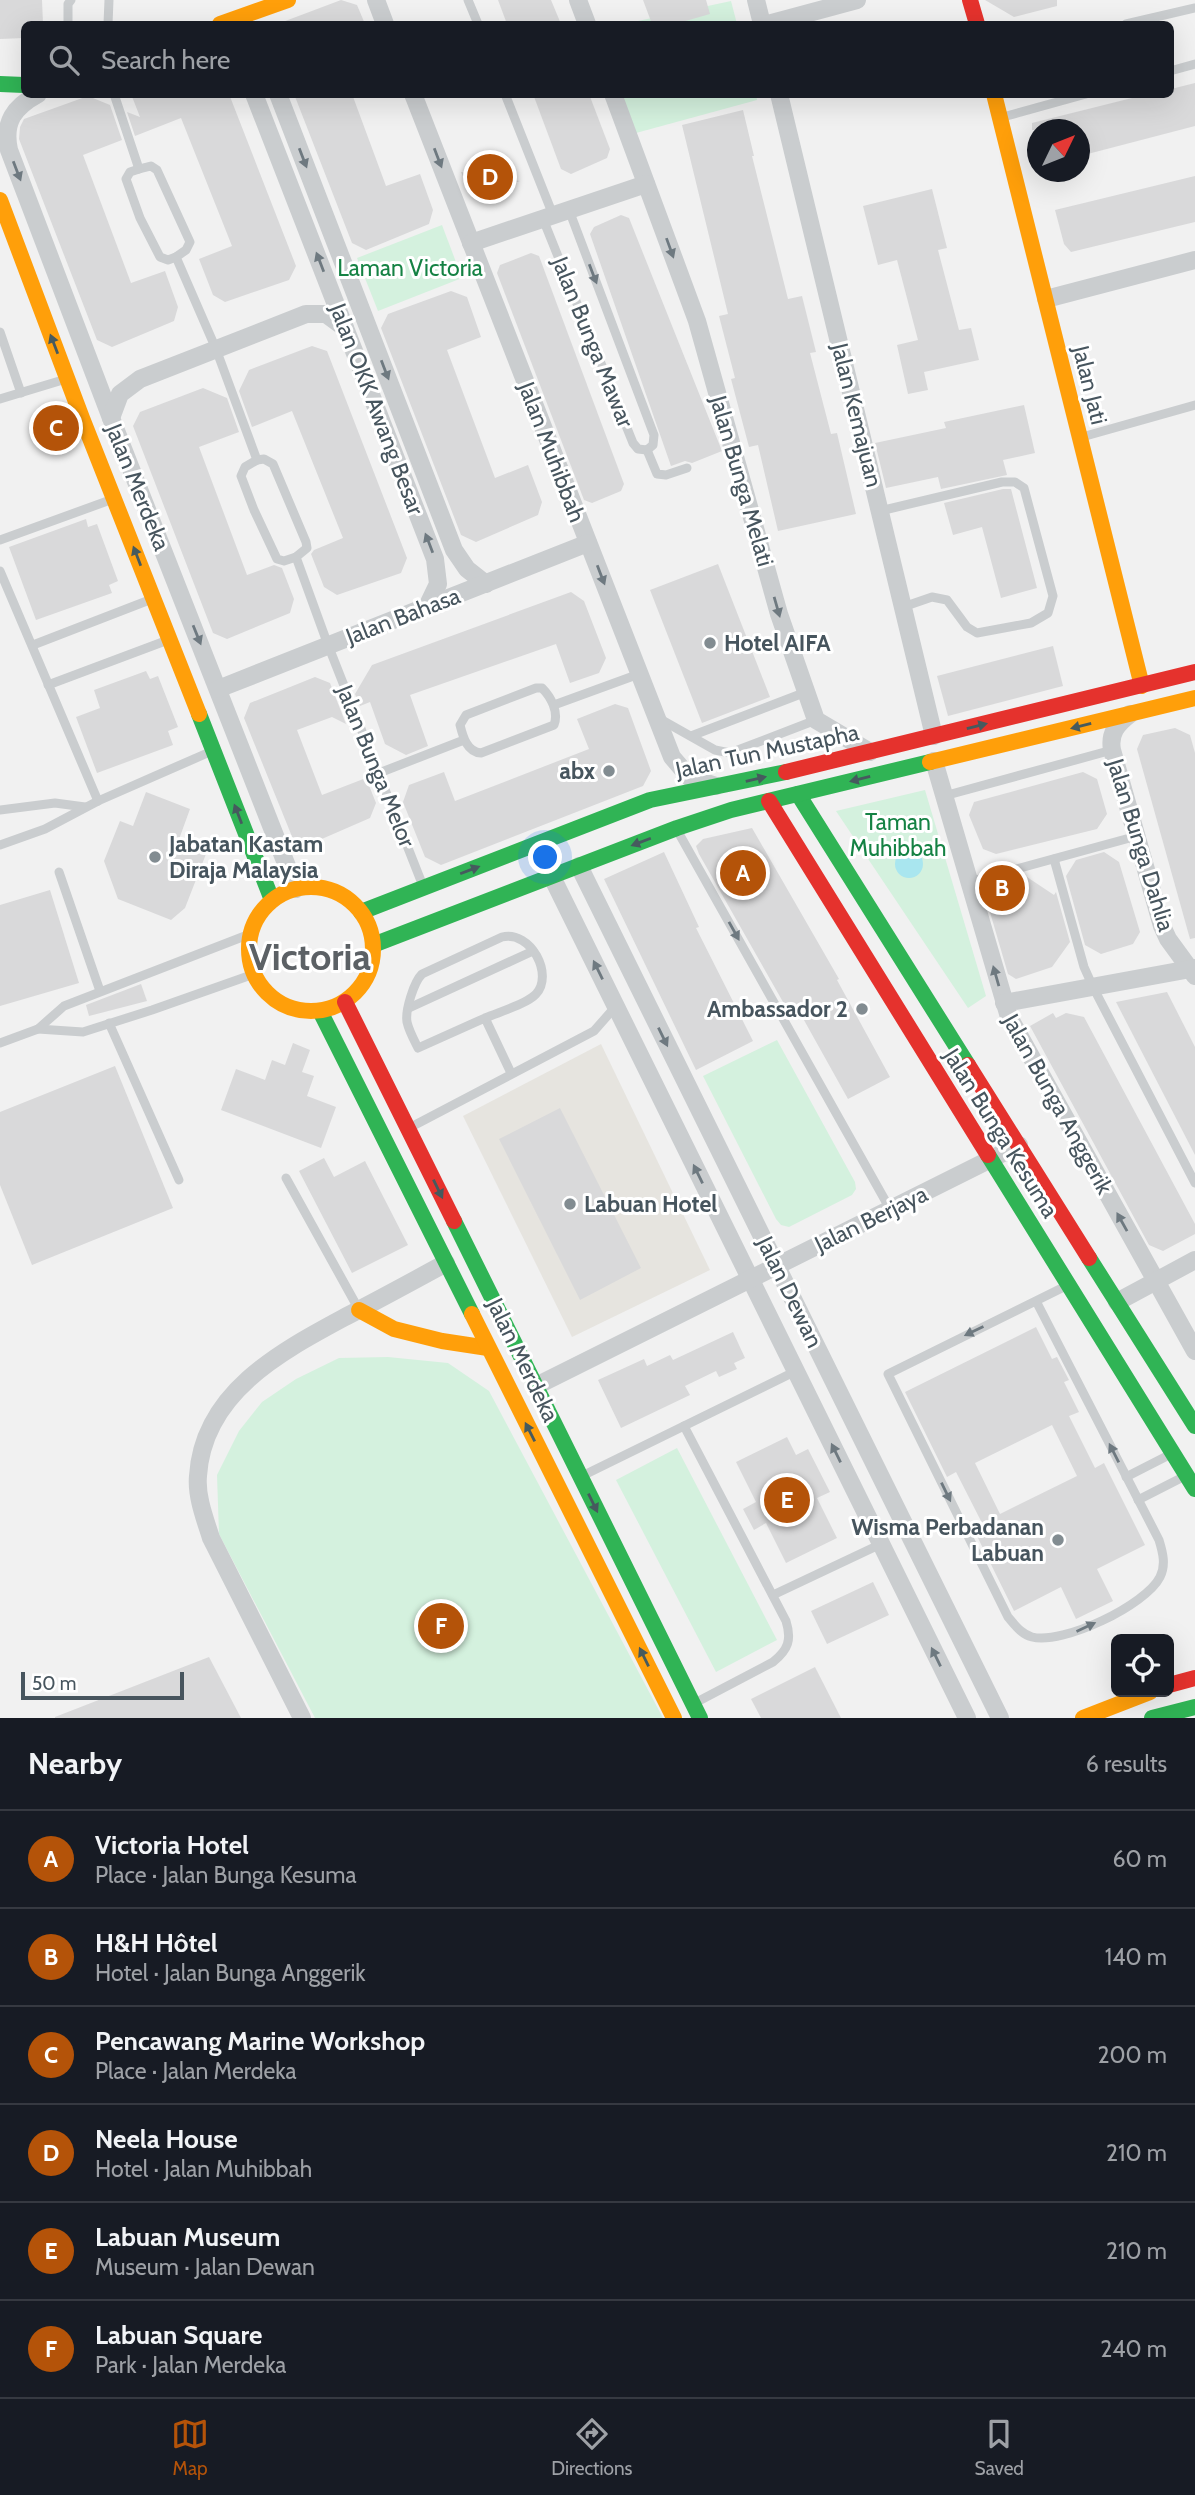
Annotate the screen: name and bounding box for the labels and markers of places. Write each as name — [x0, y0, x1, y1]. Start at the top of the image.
pin: D — [467, 151, 513, 203]
pin: C — [33, 402, 79, 454]
place label: Hotel AIFA — [724, 629, 831, 657]
marker: Hotel AIFA — [702, 635, 718, 651]
place label: abx — [559, 757, 596, 785]
marker: abx — [601, 763, 617, 779]
place label: Jabatan Kastam Diraja Malaysia — [168, 830, 323, 884]
pin: A — [720, 847, 766, 899]
marker: Jabatan Kastam Diraja Malaysia — [147, 849, 163, 865]
pin: B — [979, 862, 1025, 914]
place label: Ambassador 2 — [707, 995, 848, 1023]
marker: Ambassador 2 — [854, 1001, 870, 1017]
place label: Labuan Hotel — [584, 1190, 717, 1218]
marker: Labuan Hotel — [562, 1196, 578, 1212]
pin: E — [764, 1474, 810, 1526]
place label: Wisma Perbadanan Labuan — [851, 1513, 1044, 1567]
marker: Wisma Perbadanan Labuan — [1050, 1532, 1066, 1548]
pin: F — [418, 1600, 464, 1652]

